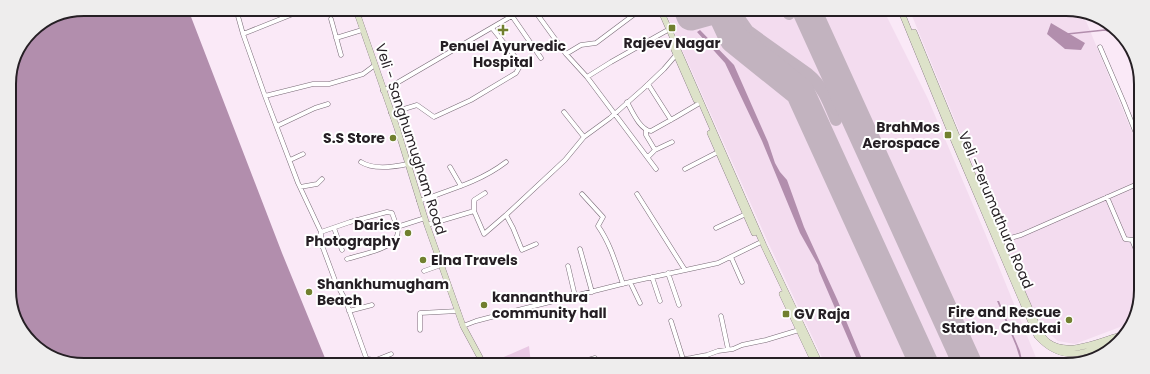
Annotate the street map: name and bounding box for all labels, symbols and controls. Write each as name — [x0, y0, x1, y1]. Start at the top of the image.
marker: Rajeev Nagar — [667, 23, 677, 33]
marker: Penuel Ayurvedic Hospital — [497, 24, 509, 36]
place label: Rajeev Nagar — [624, 33, 720, 53]
place label: Penuel Ayurvedic Hospital — [440, 36, 567, 72]
street label: Veli - Sanghumugham Road — [371, 41, 451, 237]
place label: BrahMos Aerospace — [862, 117, 940, 153]
place label: S.S Store — [323, 128, 385, 148]
street label: Veli -Perumathura Road — [954, 128, 1038, 292]
marker: BrahMos Aerospace — [943, 130, 953, 140]
marker: S.S Store — [388, 133, 398, 143]
place label: Darics Photography — [306, 215, 400, 251]
marker: Darics Photography — [403, 228, 413, 238]
place label: Elna Travels — [431, 250, 518, 270]
marker: Elna Travels — [418, 255, 428, 265]
place label: Shankhumugham Beach — [317, 274, 449, 310]
marker: Shankhumugham Beach — [304, 287, 314, 297]
place label: kannanthura community hall — [492, 287, 607, 323]
marker: kannanthura community hall — [479, 300, 489, 310]
place label: Fire and Rescue Station, Chackai — [942, 302, 1061, 338]
place label: GV Raja — [794, 304, 850, 324]
marker: GV Raja — [781, 309, 791, 319]
marker: Fire and Rescue Station, Chackai — [1064, 315, 1074, 325]

